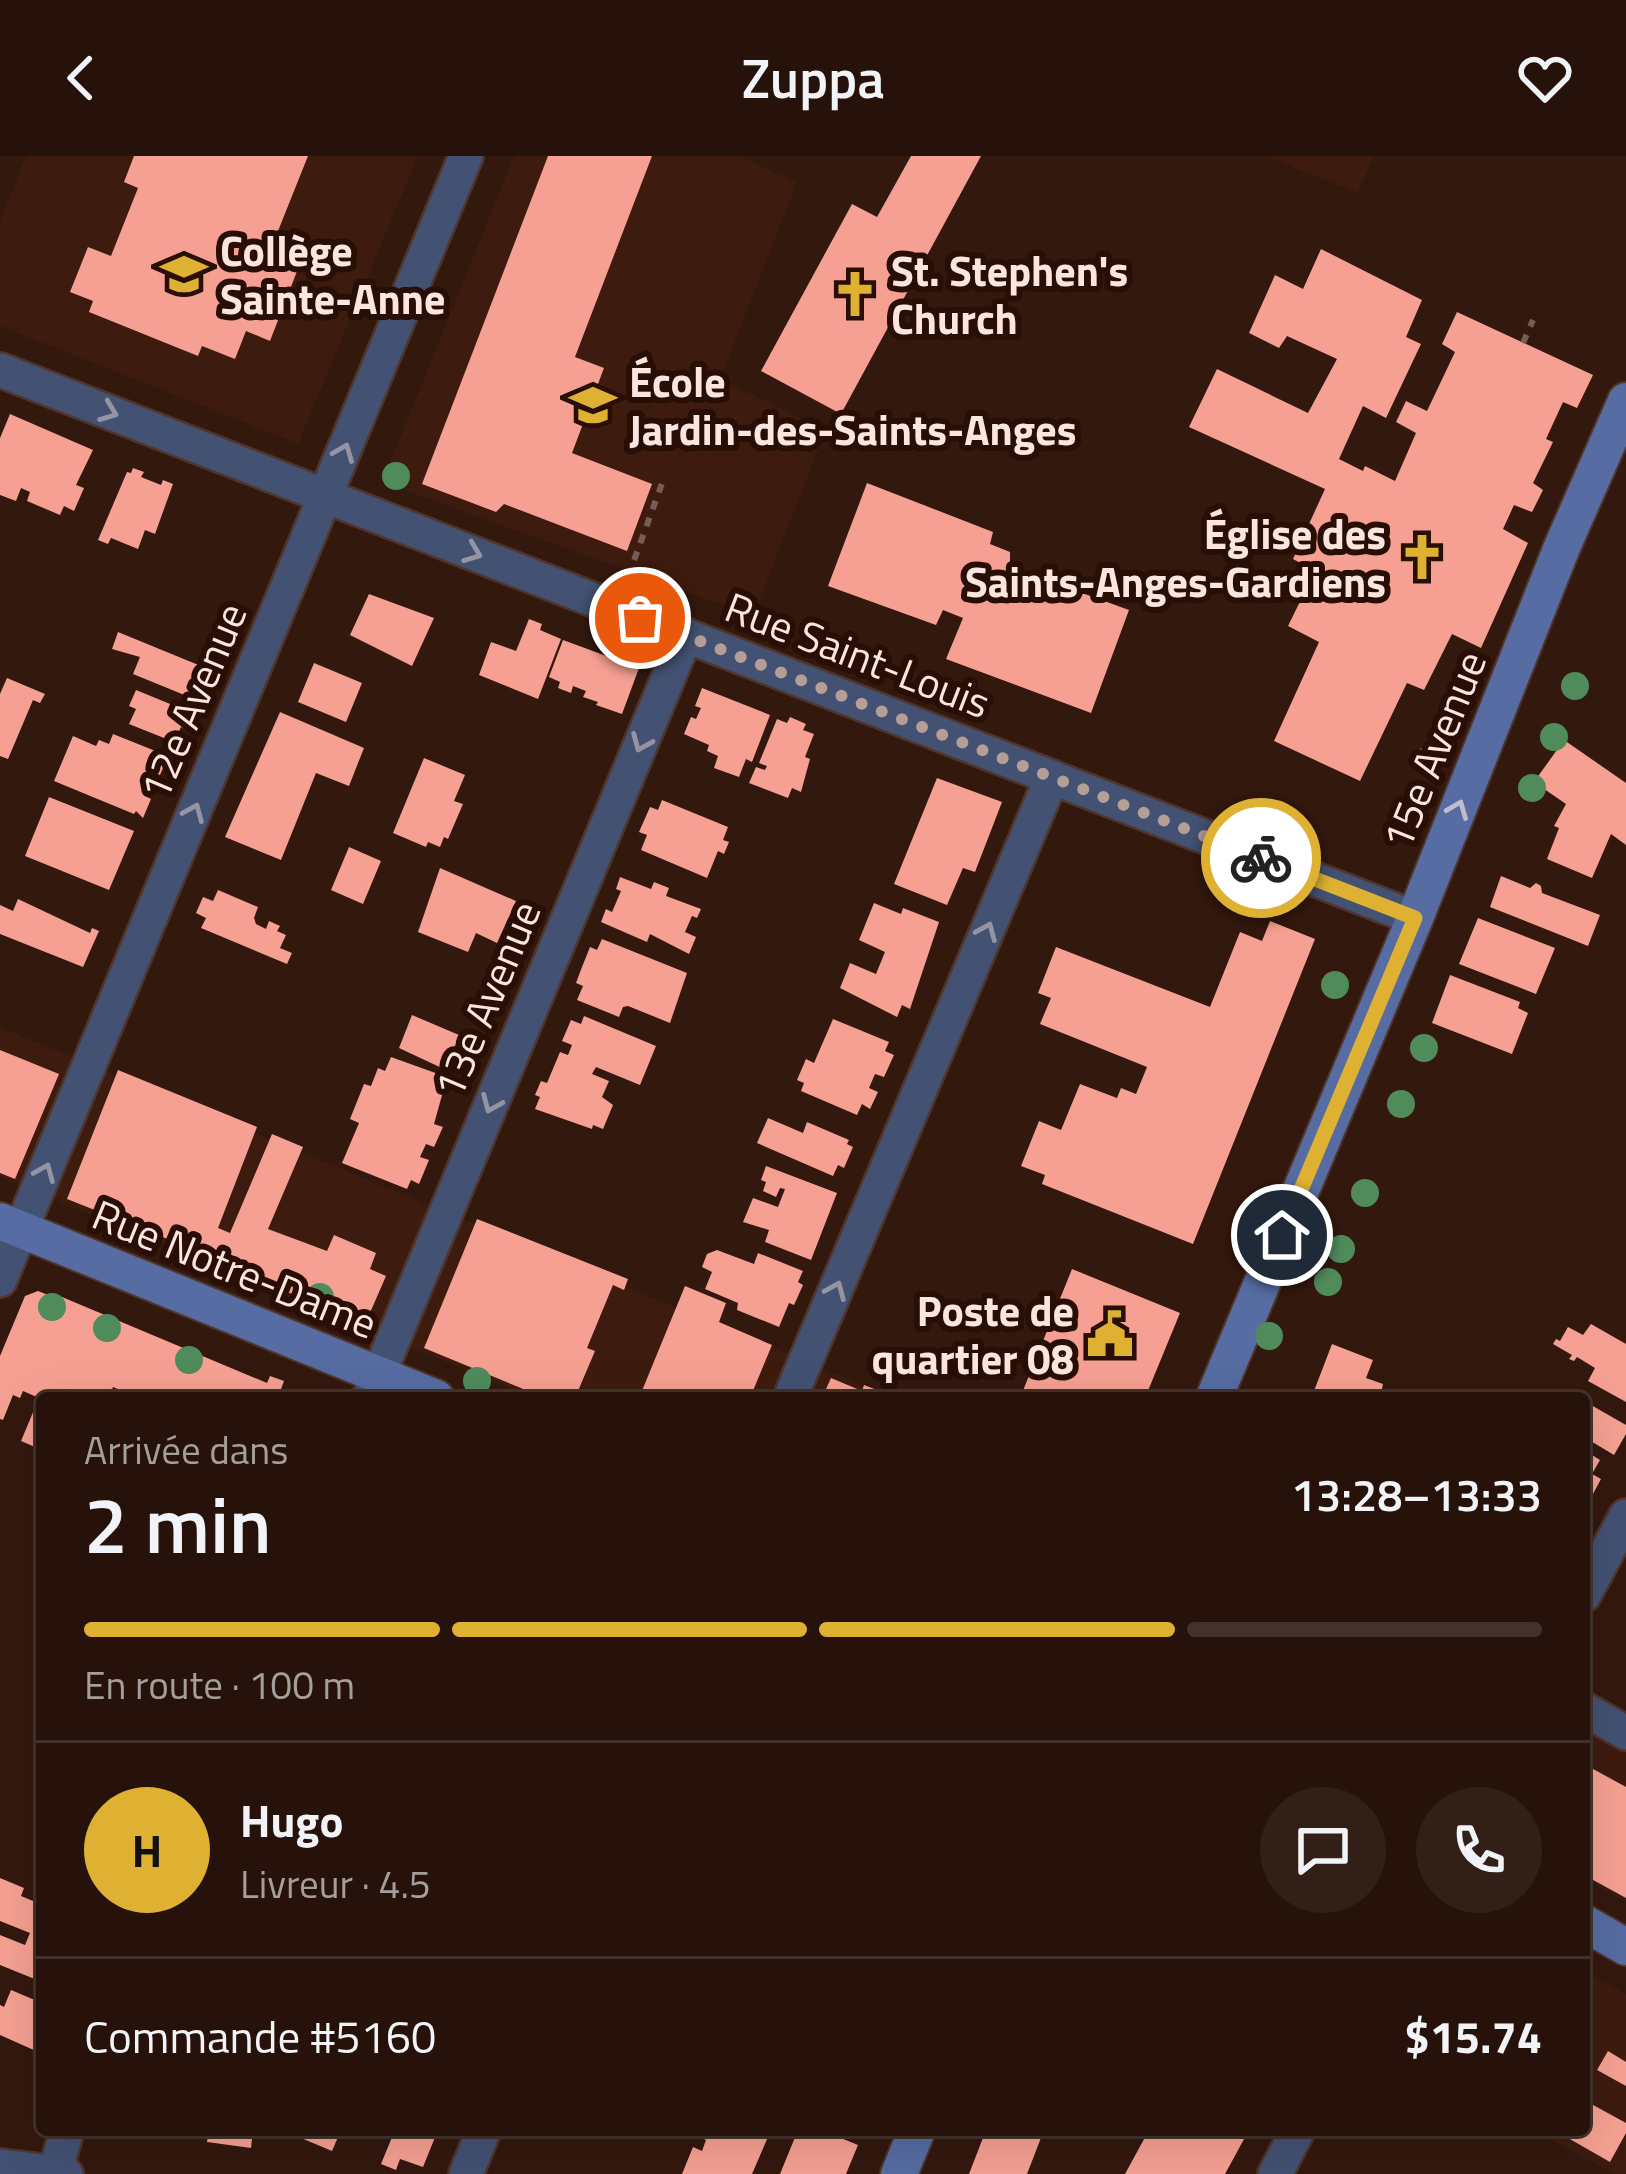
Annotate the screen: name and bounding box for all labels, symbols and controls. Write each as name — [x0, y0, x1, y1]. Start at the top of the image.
text: Zuppa — [741, 37, 885, 119]
icon: back — [48, 45, 114, 111]
icon: heart — [1512, 45, 1578, 111]
place label: Collège Sainte-Anne — [220, 218, 445, 330]
place label: St. Stephen's Church — [891, 238, 1128, 350]
school or university icon: Collège Sainte-Anne — [159, 249, 209, 299]
church icon: St. Stephen's Church — [830, 269, 880, 319]
place label: École Jardin-des-Saints-Anges — [629, 349, 1077, 461]
school or university icon: École Jardin-des-Saints-Anges — [568, 380, 618, 430]
one-way arrow — [97, 398, 118, 423]
one-way arrow — [330, 442, 354, 463]
place label: Église des Saints-Anges-Gardiens — [965, 501, 1386, 613]
church icon: Église des Saints-Anges-Gardiens — [1397, 532, 1447, 582]
one-way arrow — [461, 539, 482, 563]
pin — [589, 567, 691, 669]
street label: Rue Saint-Louis — [716, 574, 1000, 734]
icon: bag — [607, 585, 673, 651]
street label: 12e Avenue — [122, 592, 262, 810]
street label: 15e Avenue — [1364, 641, 1502, 859]
one-way arrow — [631, 732, 655, 753]
courier — [1201, 798, 1321, 918]
one-way arrow — [1444, 800, 1469, 821]
one-way arrow — [180, 803, 204, 824]
icon: bike — [1228, 825, 1294, 891]
street label: 13e Avenue — [416, 890, 556, 1108]
one-way arrow — [973, 921, 997, 942]
one-way arrow — [481, 1092, 505, 1113]
one-way arrow — [31, 1163, 55, 1184]
street label: Rue Notre-Dame — [83, 1182, 387, 1354]
pin — [1231, 1184, 1333, 1286]
icon: home — [1249, 1202, 1315, 1268]
place label: Poste de quartier 08 — [871, 1278, 1074, 1390]
one-way arrow — [822, 1281, 846, 1302]
public building icon: Poste de quartier 08 — [1085, 1309, 1135, 1359]
text: Arrivée dans — [84, 1420, 288, 1479]
text: 13:28–13:33 — [1291, 1460, 1542, 1528]
text: 2 min — [84, 1465, 272, 1583]
text: En route · 100 m — [84, 1655, 355, 1714]
text: Hugo — [240, 1786, 343, 1854]
button: chat — [1260, 1787, 1386, 1913]
button: phone — [1416, 1787, 1542, 1913]
text: H — [132, 1816, 162, 1884]
text: Livreur · 4.5 — [240, 1854, 431, 1913]
text: Commande #5160 — [84, 2002, 436, 2070]
text: $15.74 — [1404, 2002, 1542, 2070]

